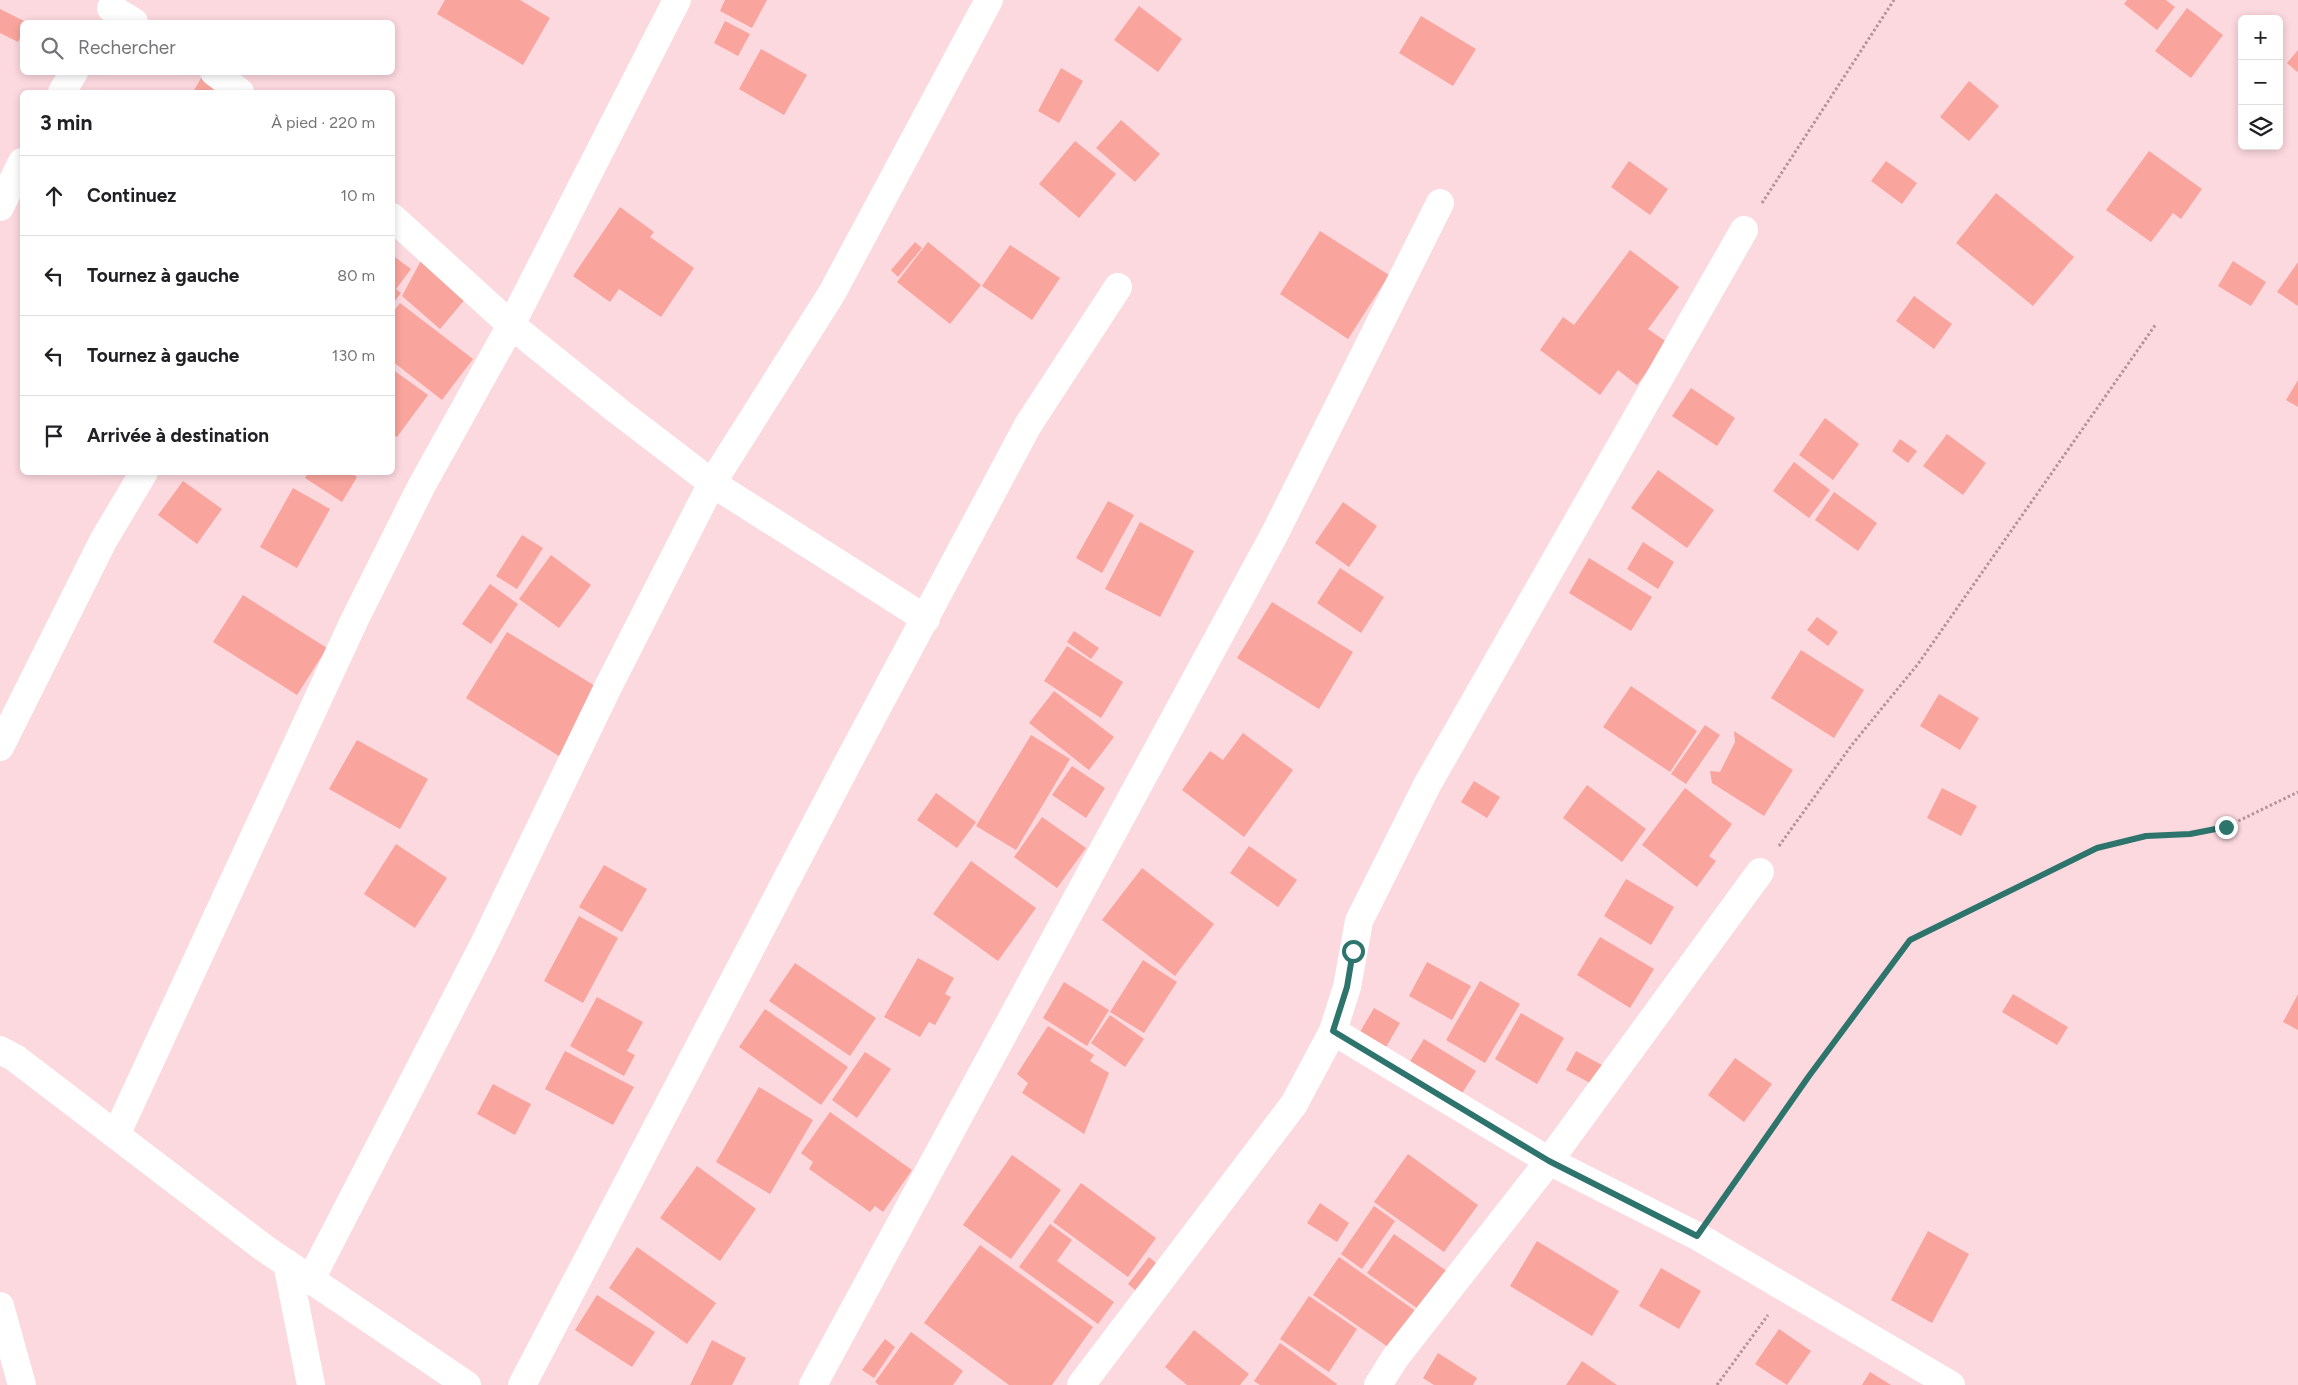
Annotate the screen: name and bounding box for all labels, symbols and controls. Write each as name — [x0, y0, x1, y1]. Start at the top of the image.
map controls — [2238, 15, 2283, 150]
button: + — [2238, 15, 2283, 60]
search box — [20, 20, 395, 75]
icon: search — [38, 34, 66, 62]
text: Rechercher — [78, 36, 176, 59]
button: − — [2238, 60, 2283, 105]
button: layers — [2238, 105, 2283, 150]
text: 3 min — [40, 110, 92, 135]
text: À pied · 220 m — [271, 113, 375, 132]
icon: ahead — [40, 182, 68, 210]
text: Continuez — [87, 184, 176, 207]
text: 10 m — [341, 186, 375, 205]
icon: left — [40, 262, 68, 290]
text: Tournez à gauche — [87, 264, 239, 287]
text: 80 m — [337, 266, 375, 285]
icon: left — [40, 342, 68, 370]
text: Tournez à gauche — [87, 344, 239, 367]
text: 130 m — [332, 346, 375, 365]
icon: arrive — [40, 422, 68, 450]
text: Arrivée à destination — [87, 424, 269, 447]
route end — [2215, 816, 2238, 839]
route start — [1342, 940, 1365, 963]

